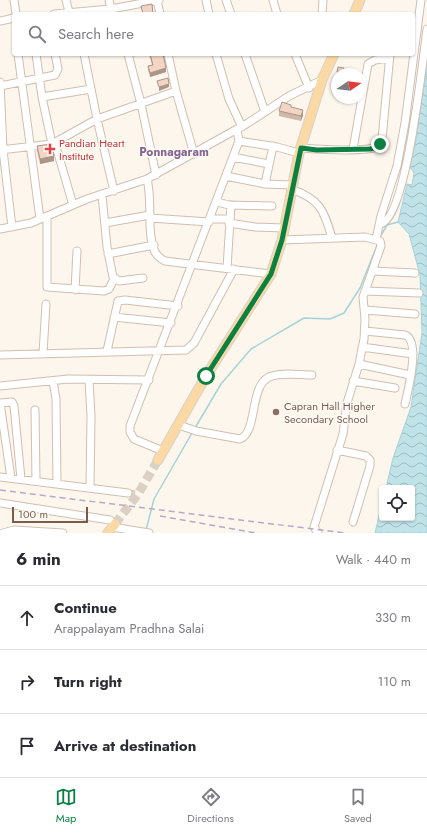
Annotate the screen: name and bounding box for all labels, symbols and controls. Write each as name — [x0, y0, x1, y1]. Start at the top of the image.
search box — [12, 12, 415, 56]
icon: search — [26, 23, 48, 45]
text: Search here — [58, 23, 134, 45]
north arrow — [331, 68, 367, 104]
place label: Pandian Heart Institute — [59, 135, 125, 164]
route end — [371, 135, 389, 153]
marker: Pandian Heart Institute — [44, 143, 56, 155]
district label: Ponnagaram — [139, 143, 209, 161]
route start — [197, 367, 215, 385]
place label: Capran Hall Higher Secondary School — [284, 398, 375, 427]
marker: Capran Hall Higher Secondary School — [271, 407, 281, 417]
map controls — [379, 485, 415, 521]
button: locate — [379, 485, 415, 521]
scale bar — [12, 505, 88, 524]
text: 100 m — [18, 506, 48, 522]
text: 6 min — [16, 547, 61, 571]
text: Walk · 440 m — [336, 550, 411, 569]
text: Continue — [54, 597, 117, 619]
icon: ahead — [16, 607, 38, 629]
text: 330 m — [375, 608, 411, 627]
text: Arappalayam Pradhna Salai — [54, 619, 204, 638]
icon: right — [16, 671, 38, 693]
text: Turn right — [54, 671, 122, 693]
text: 110 m — [377, 672, 411, 691]
icon: arrive — [16, 735, 38, 757]
text: Arrive at destination — [54, 735, 196, 757]
tab: Map — [55, 786, 77, 826]
tab: Directions — [187, 786, 234, 826]
tab: Saved — [344, 786, 372, 826]

